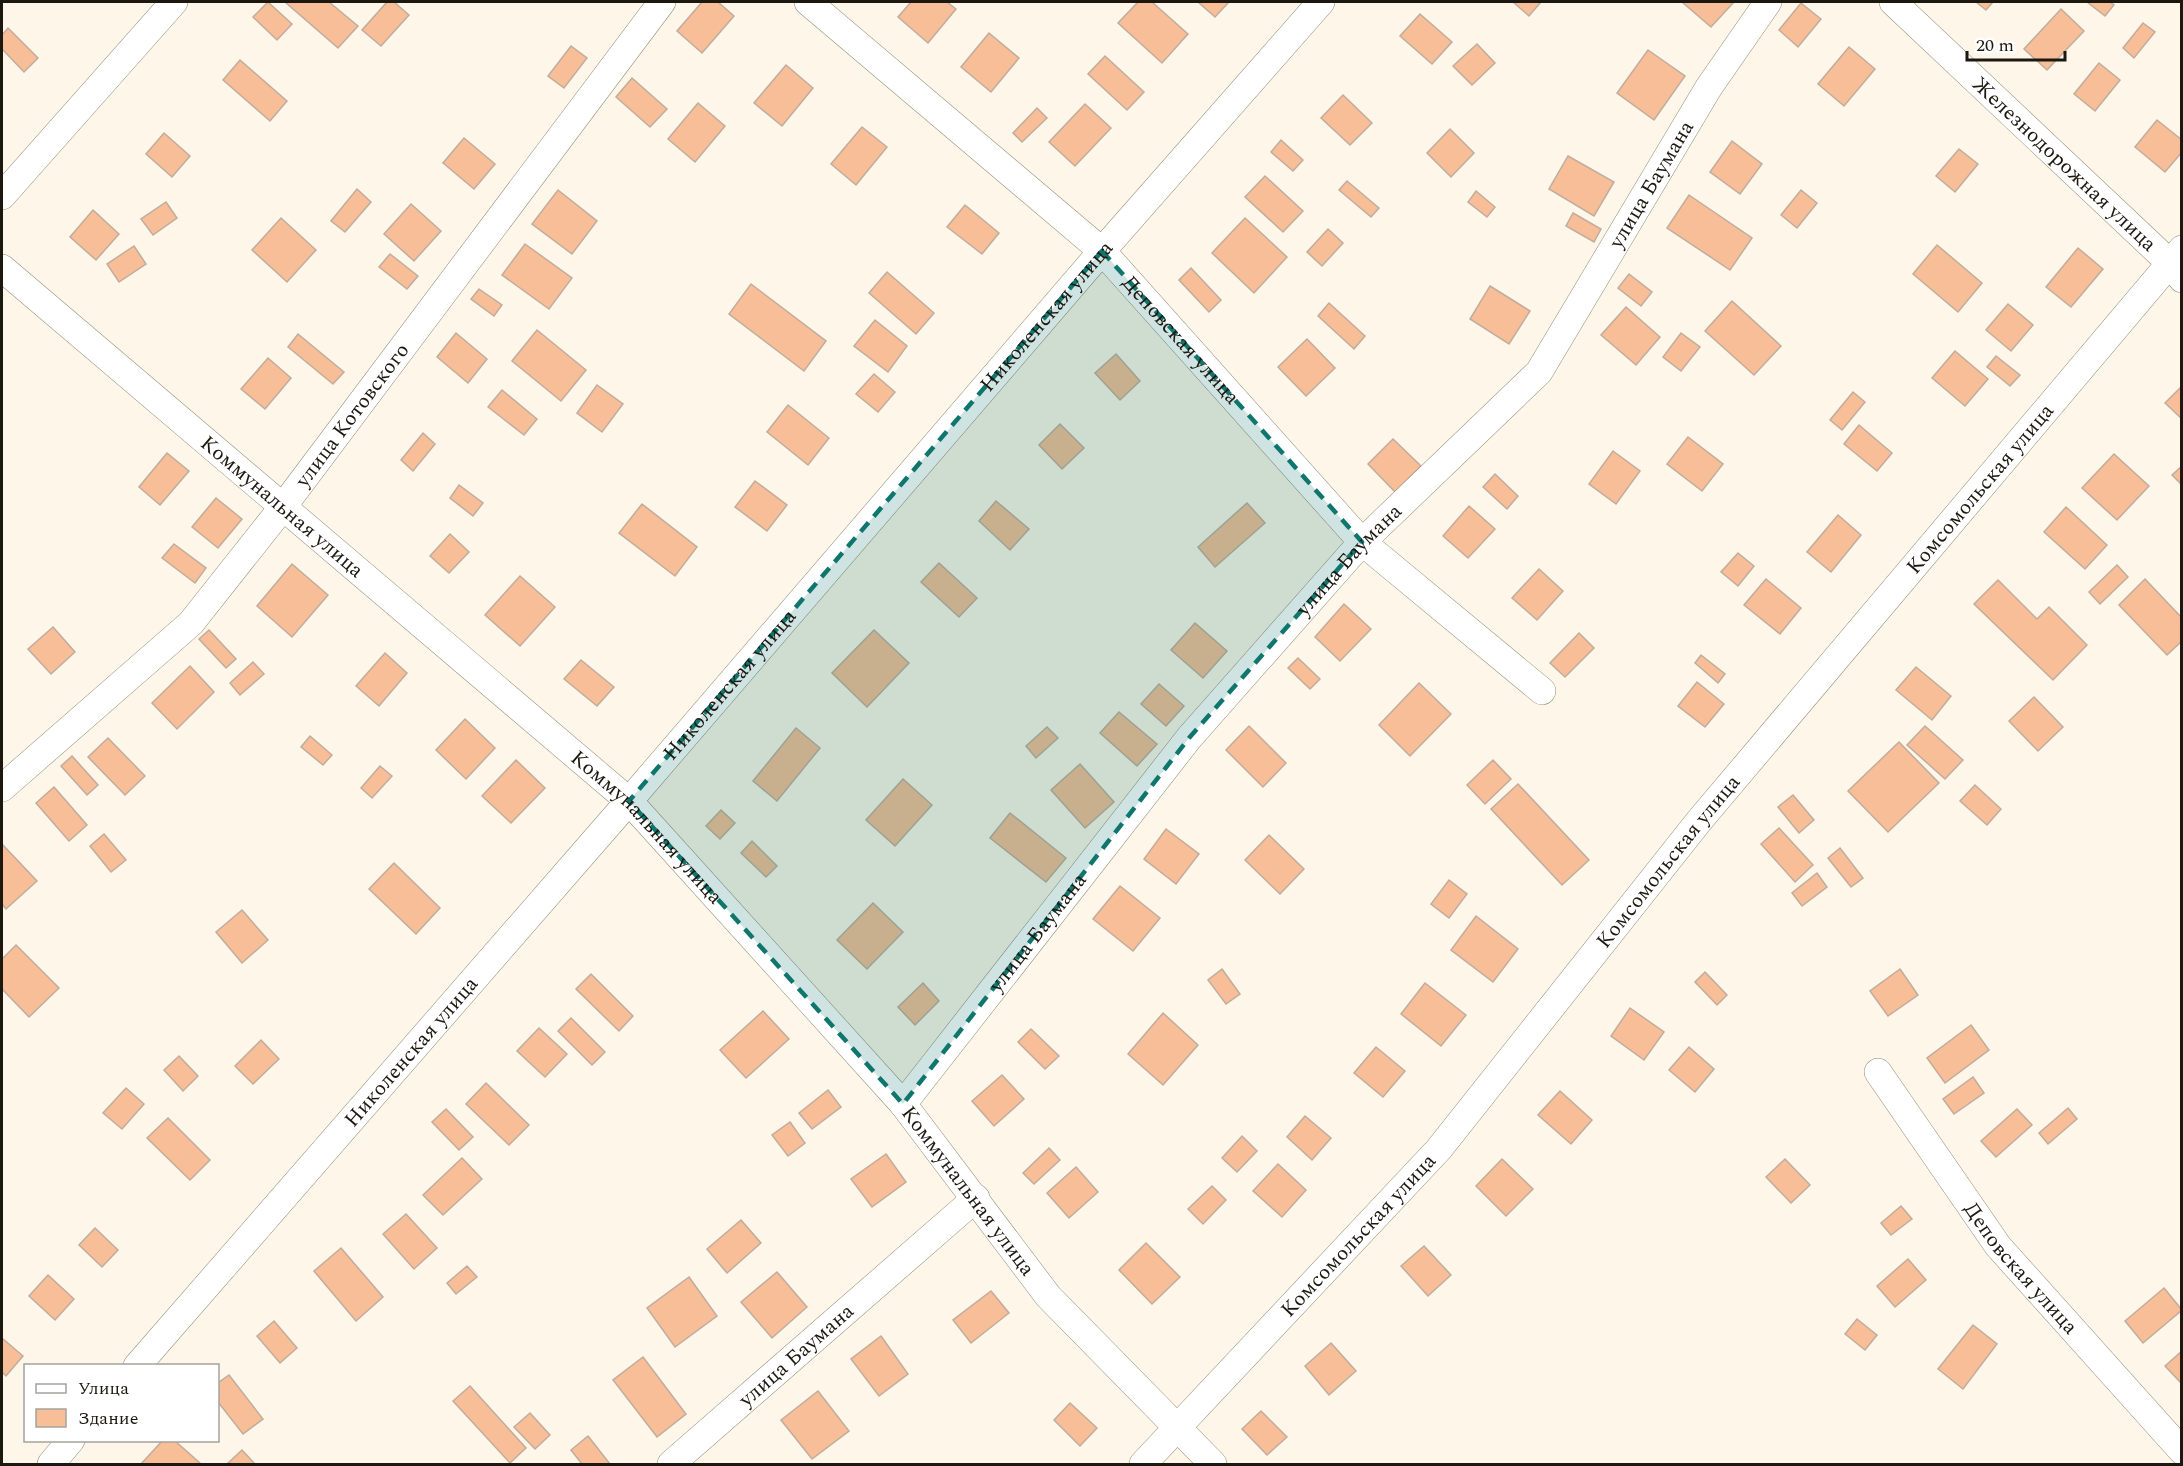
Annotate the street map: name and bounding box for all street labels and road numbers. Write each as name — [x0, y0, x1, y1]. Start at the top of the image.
street label: Железнодорожная улица — [1964, 69, 2164, 260]
street label: улица Баумана — [1601, 114, 1703, 256]
street label: Николенская улица — [973, 233, 1122, 399]
street label: Деповская улица — [1114, 268, 1248, 413]
street label: улица Котовского — [287, 336, 418, 495]
street label: Комсомольская улица — [1899, 396, 2063, 582]
street label: Коммунальная улица — [193, 428, 371, 587]
street label: улица Баумана — [1288, 496, 1410, 625]
street label: Николенская улица — [656, 602, 805, 768]
street label: Коммунальная улица — [563, 743, 731, 912]
street label: Комсомольская улица — [1589, 767, 1749, 956]
street label: улица Баумана — [980, 866, 1095, 1000]
street label: Николенская улица — [337, 969, 487, 1135]
street label: Коммунальная улица — [893, 1099, 1043, 1284]
street label: Комсомольская улица — [1273, 1146, 1445, 1325]
street label: Деповская улица — [1955, 1196, 2086, 1343]
street label: улица Баумана — [731, 1296, 862, 1416]

